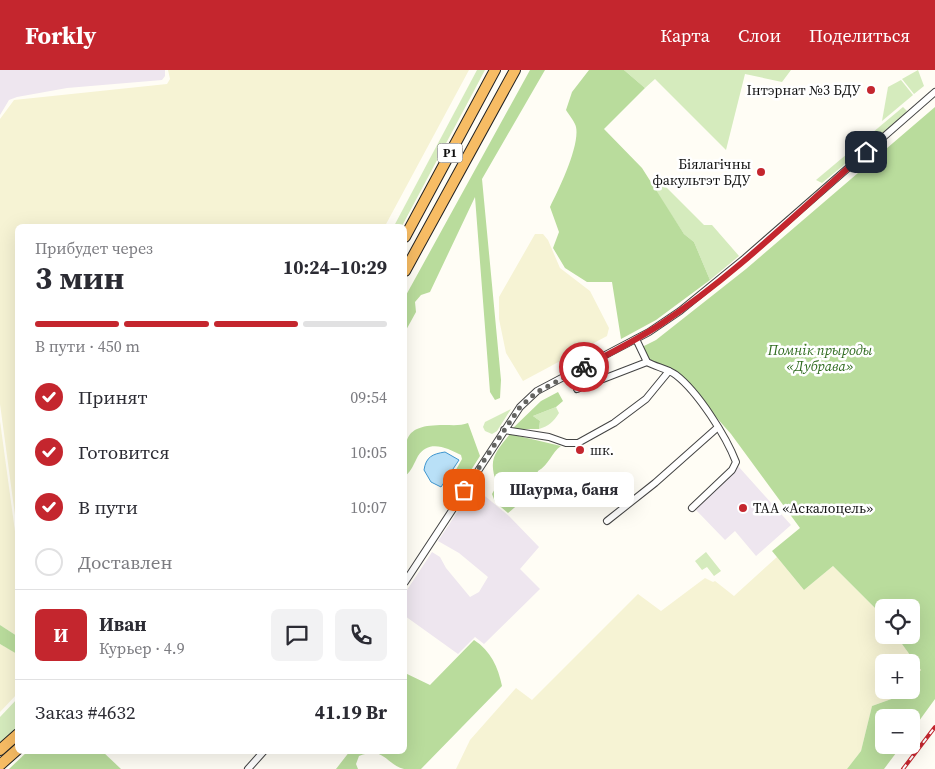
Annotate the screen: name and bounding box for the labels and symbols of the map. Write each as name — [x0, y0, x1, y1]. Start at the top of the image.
place label: Інтэрнат №3 БДУ — [746, 80, 862, 100]
marker: Інтэрнат №3 БДУ — [865, 84, 877, 96]
pin — [845, 131, 887, 173]
road number: Р1 — [438, 144, 462, 162]
place label: Біялагічны факультэт БДУ — [652, 154, 752, 190]
marker: Біялагічны факультэт БДУ — [755, 166, 767, 178]
park label: Помнік прыроды «Дубрава» — [767, 340, 873, 376]
courier — [559, 342, 609, 392]
place label: шк. — [590, 440, 614, 460]
marker: шк. — [574, 444, 586, 456]
pin — [443, 469, 485, 511]
callout: Шаурма, баня — [494, 472, 634, 508]
place label: ТАА «Аскалоцель» — [753, 498, 873, 518]
marker: ТАА «Аскалоцель» — [737, 502, 749, 514]

